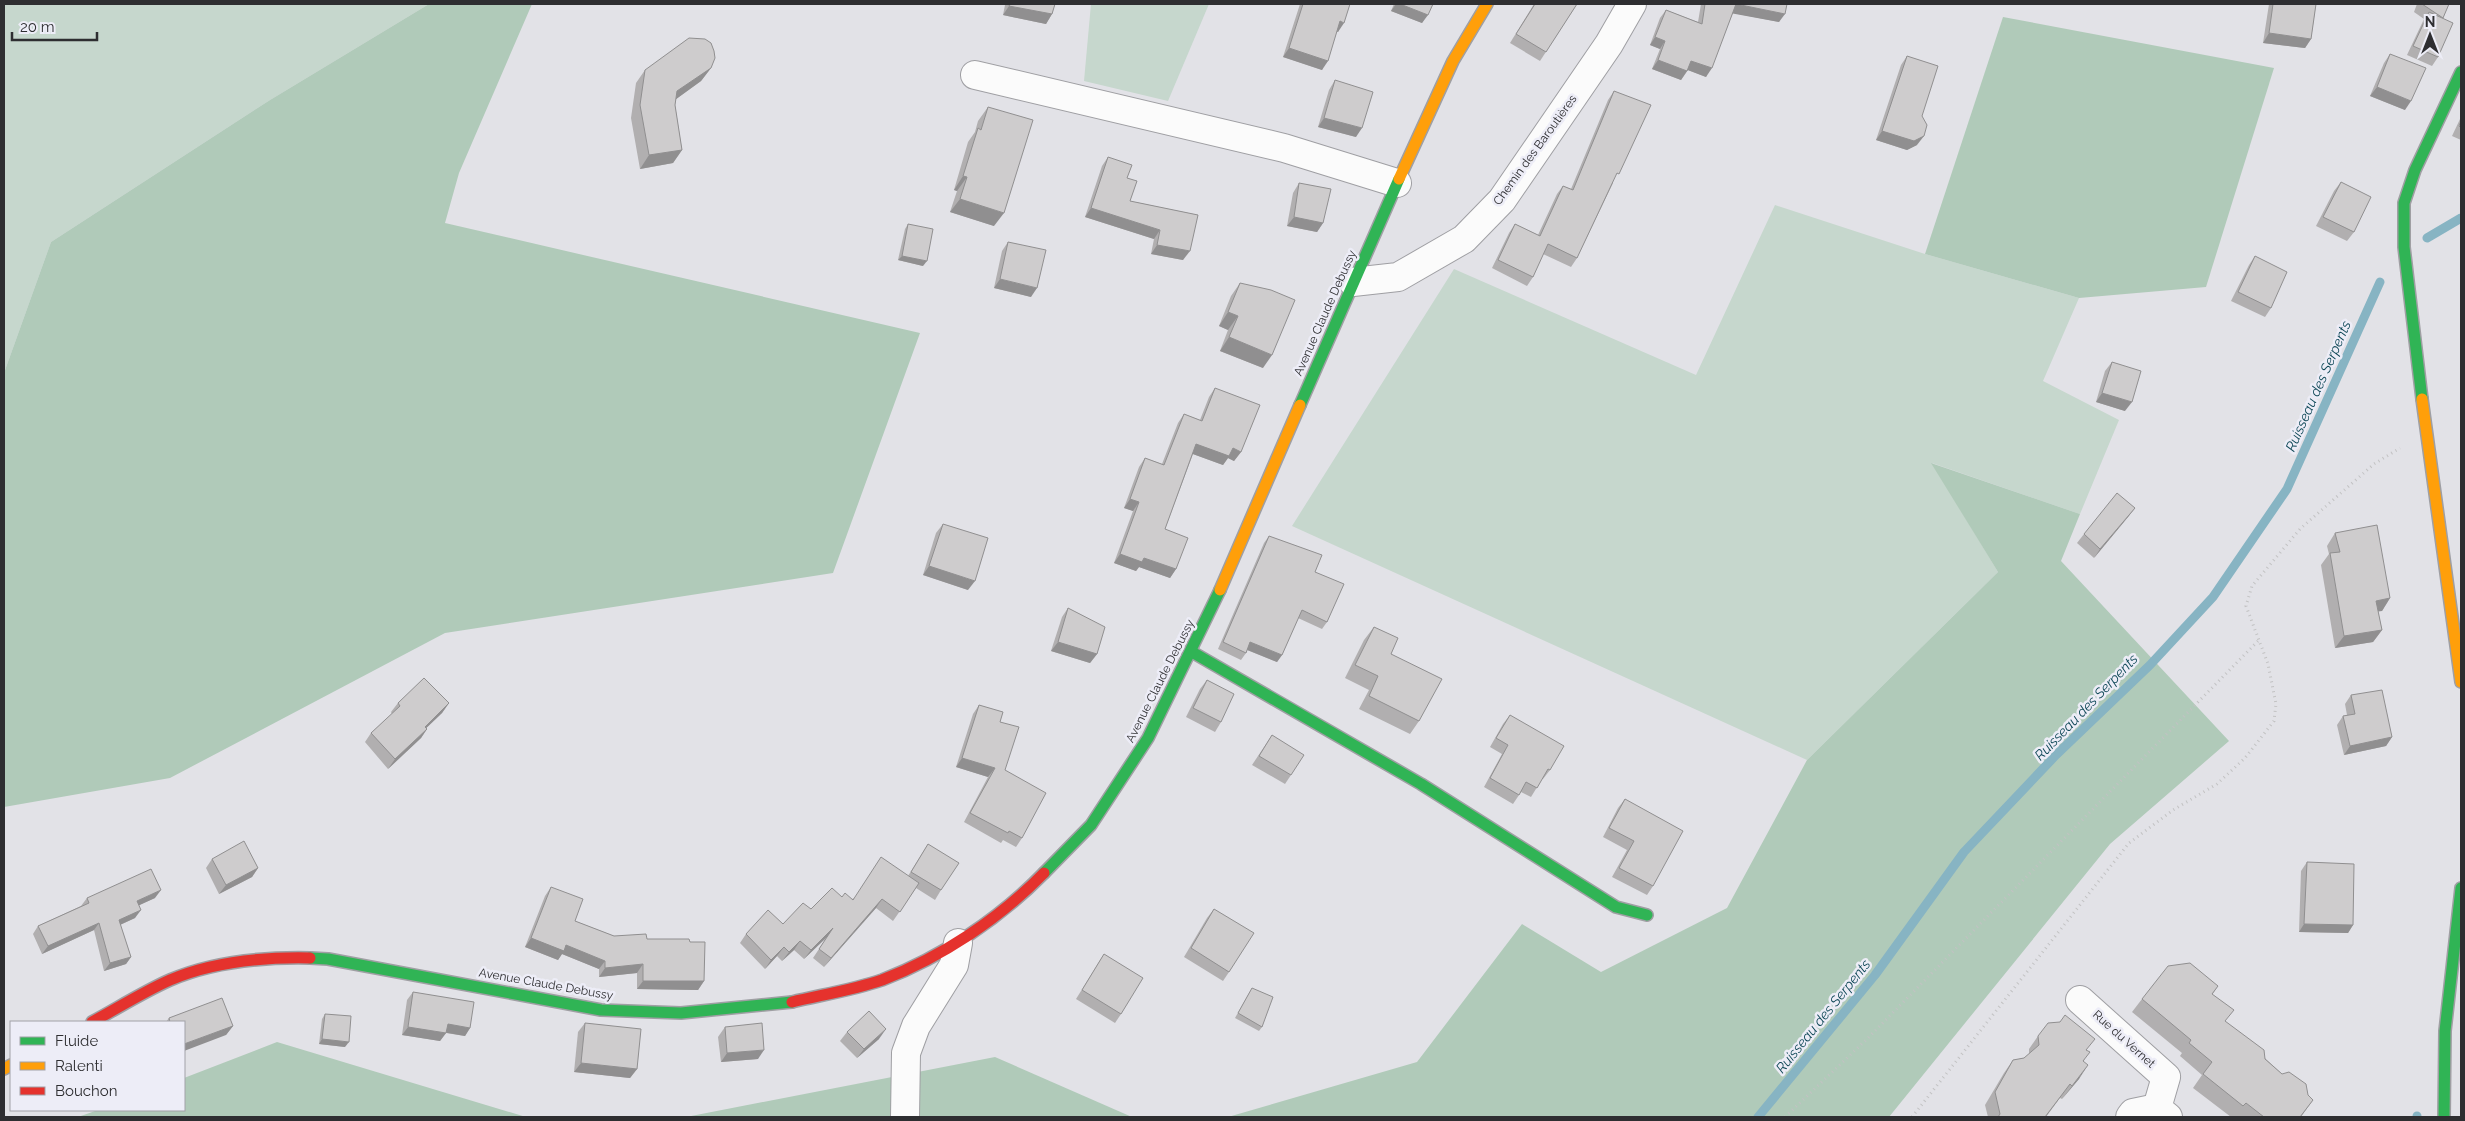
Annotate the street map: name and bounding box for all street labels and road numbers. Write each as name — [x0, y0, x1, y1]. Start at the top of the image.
street label: Chemin des Baroutières — [1490, 92, 1580, 208]
street label: Avenue Claude Debussy — [1291, 248, 1359, 378]
street label: Avenue Claude Debussy — [1123, 617, 1197, 745]
street label: Avenue Claude Debussy — [478, 965, 615, 1003]
street label: Rue du Vernet — [2090, 1007, 2158, 1071]

